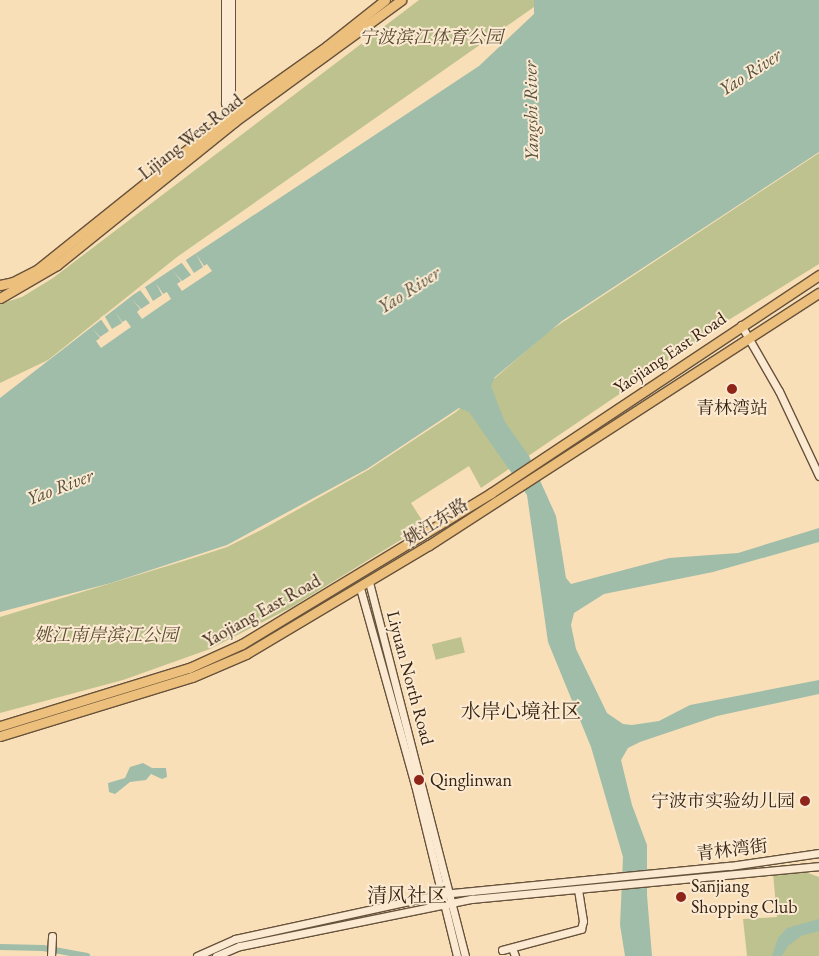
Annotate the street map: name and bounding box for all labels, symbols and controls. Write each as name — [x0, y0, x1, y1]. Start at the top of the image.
park label: 宁波滨江体育公园 — [359, 26, 503, 48]
water label: Yao River — [714, 43, 786, 101]
water label: Yangshi River — [519, 61, 543, 161]
street label: Lijiang West Road — [135, 90, 247, 184]
water label: Yao River — [373, 261, 445, 319]
street label: Yaojiang East Road — [610, 307, 730, 399]
marker: 青林湾站 — [726, 383, 738, 395]
place label: 青林湾站 — [696, 397, 768, 419]
water label: Yao River — [23, 464, 97, 510]
street label: 姚江东路 — [400, 494, 472, 550]
street label: Yaojiang East Road — [200, 570, 324, 652]
street label: Liyuan North Road — [382, 609, 438, 747]
park label: 姚江南岸滨江公园 — [34, 624, 178, 646]
district label: 水岸心境社区 — [461, 699, 581, 723]
place label: Qinglinwan — [430, 769, 512, 791]
marker: Qinglinwan — [412, 773, 426, 787]
place label: 宁波市实验幼儿园 — [651, 790, 795, 812]
marker: 宁波市实验幼儿园 — [799, 795, 811, 807]
street label: 青林湾街 — [695, 835, 769, 865]
place label: Sanjiang Shopping Club — [691, 876, 797, 919]
district label: 清风社区 — [367, 883, 447, 907]
marker: Sanjiang Shopping Club — [675, 891, 687, 903]

